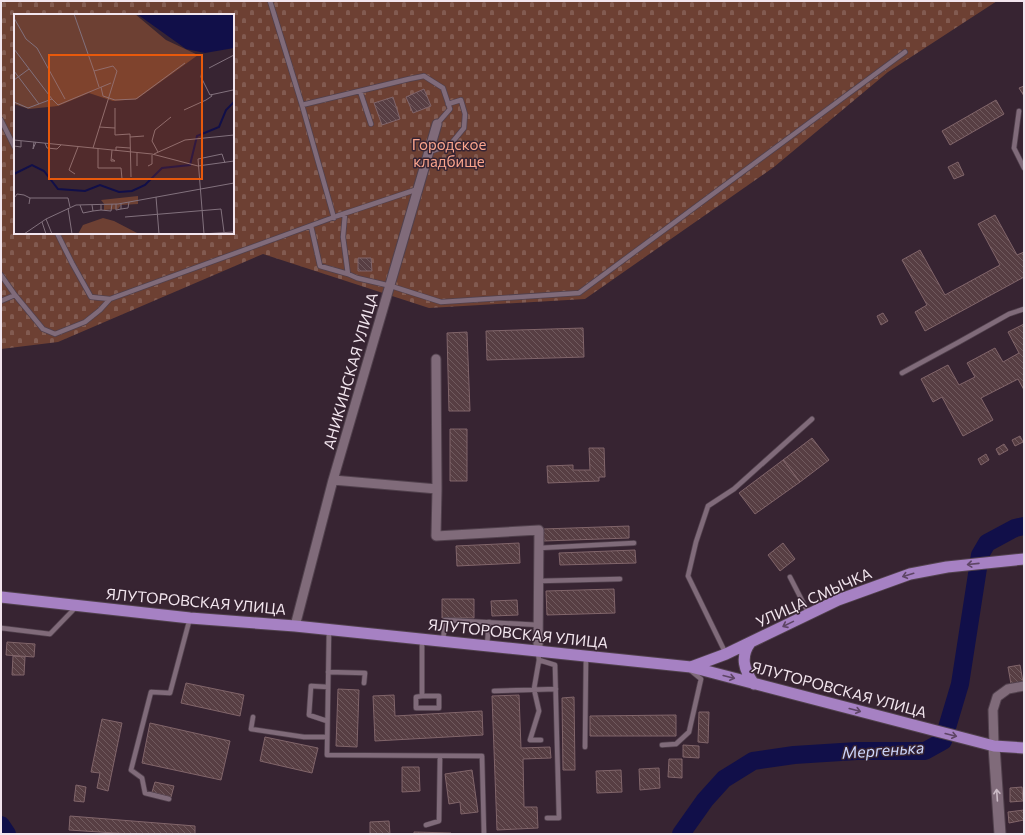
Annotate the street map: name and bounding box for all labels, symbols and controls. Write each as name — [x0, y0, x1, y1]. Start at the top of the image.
inset map — [14, 14, 234, 234]
park label: Городское кладбище — [412, 135, 486, 170]
street label: АНИКИНСКАЯ УЛИЦА — [319, 290, 381, 451]
one-way arrow — [967, 561, 980, 568]
street label: УЛИЦА СМЫЧКА — [753, 564, 874, 631]
one-way arrow — [902, 572, 915, 579]
street label: ЯЛУТОРОВСКАЯ УЛИЦА — [105, 584, 287, 618]
street label: ЯЛУТОРОВСКАЯ УЛИЦА — [427, 615, 609, 651]
one-way arrow — [783, 621, 795, 628]
street label: ЯЛУТОРОВСКАЯ УЛИЦА — [750, 657, 929, 721]
one-way arrow — [722, 674, 735, 681]
one-way arrow — [848, 706, 861, 714]
one-way arrow — [944, 731, 957, 739]
water label: Мергенька — [841, 737, 925, 762]
one-way arrow — [994, 789, 1001, 802]

